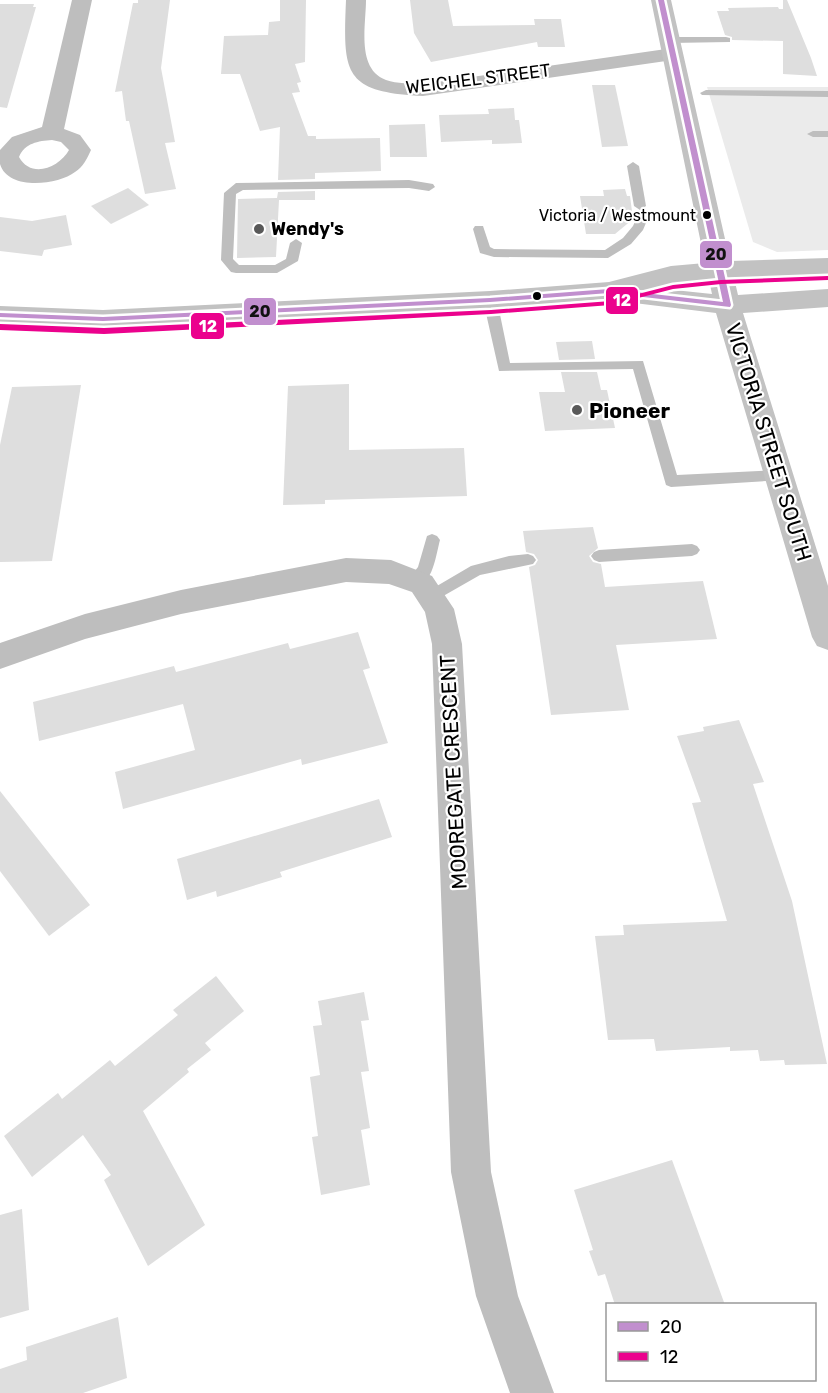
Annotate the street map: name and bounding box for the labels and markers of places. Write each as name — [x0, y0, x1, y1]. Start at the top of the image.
place label: Victoria / Westmount — [539, 206, 696, 225]
marker: Victoria / Westmount — [701, 209, 713, 221]
place label: Wendy's — [271, 218, 344, 240]
marker: Wendy's — [252, 222, 266, 236]
unlabelled marker — [531, 290, 543, 302]
place label: Pioneer — [589, 398, 670, 423]
marker: Pioneer — [570, 403, 584, 417]

